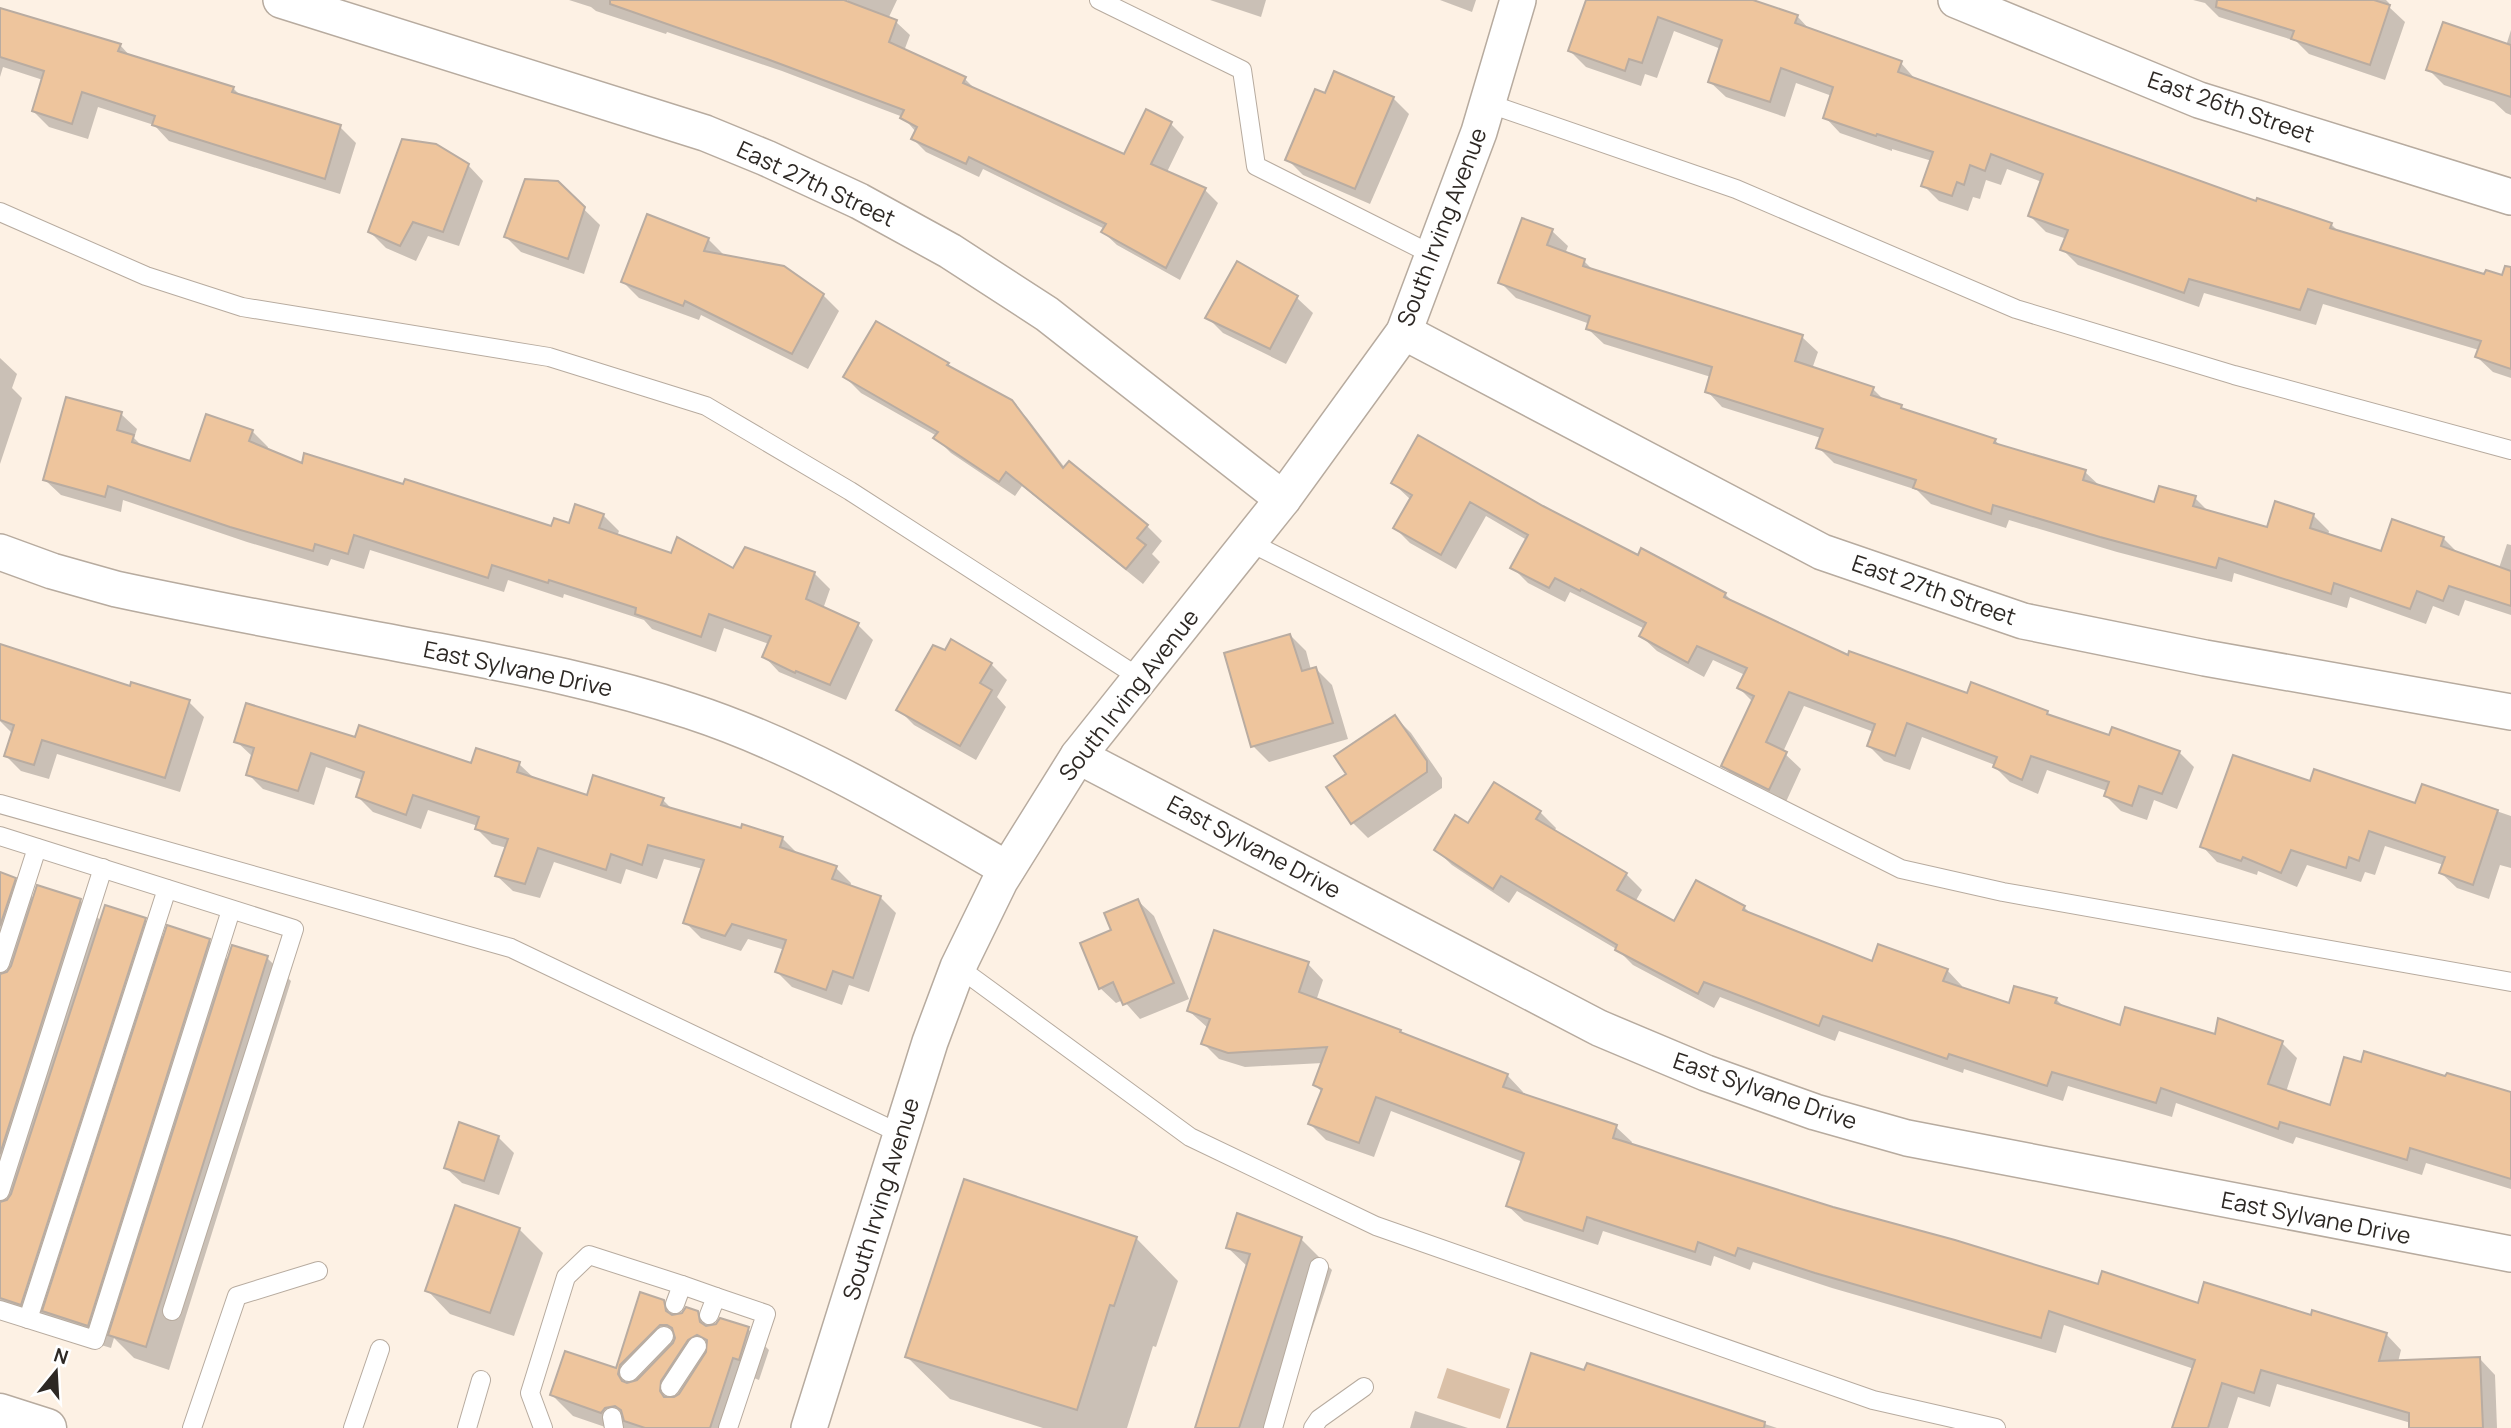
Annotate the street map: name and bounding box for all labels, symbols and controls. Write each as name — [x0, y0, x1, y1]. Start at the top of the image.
street label: East 26th Street — [2144, 63, 2319, 150]
street label: South Irving Avenue — [1388, 123, 1494, 331]
street label: East 27th Street — [732, 132, 901, 234]
street label: East 27th Street — [1848, 546, 2021, 632]
street label: South Irving Avenue — [1051, 602, 1206, 787]
street label: East Sylvane Drive — [421, 632, 616, 704]
street label: East Sylvane Drive — [1162, 787, 1347, 905]
street label: East Sylvane Drive — [1669, 1044, 1861, 1137]
street label: South Irving Avenue — [834, 1093, 926, 1304]
street label: East Sylvane Drive — [2219, 1183, 2414, 1251]
north arrow — [21, 1337, 91, 1407]
text: N — [51, 1341, 72, 1370]

